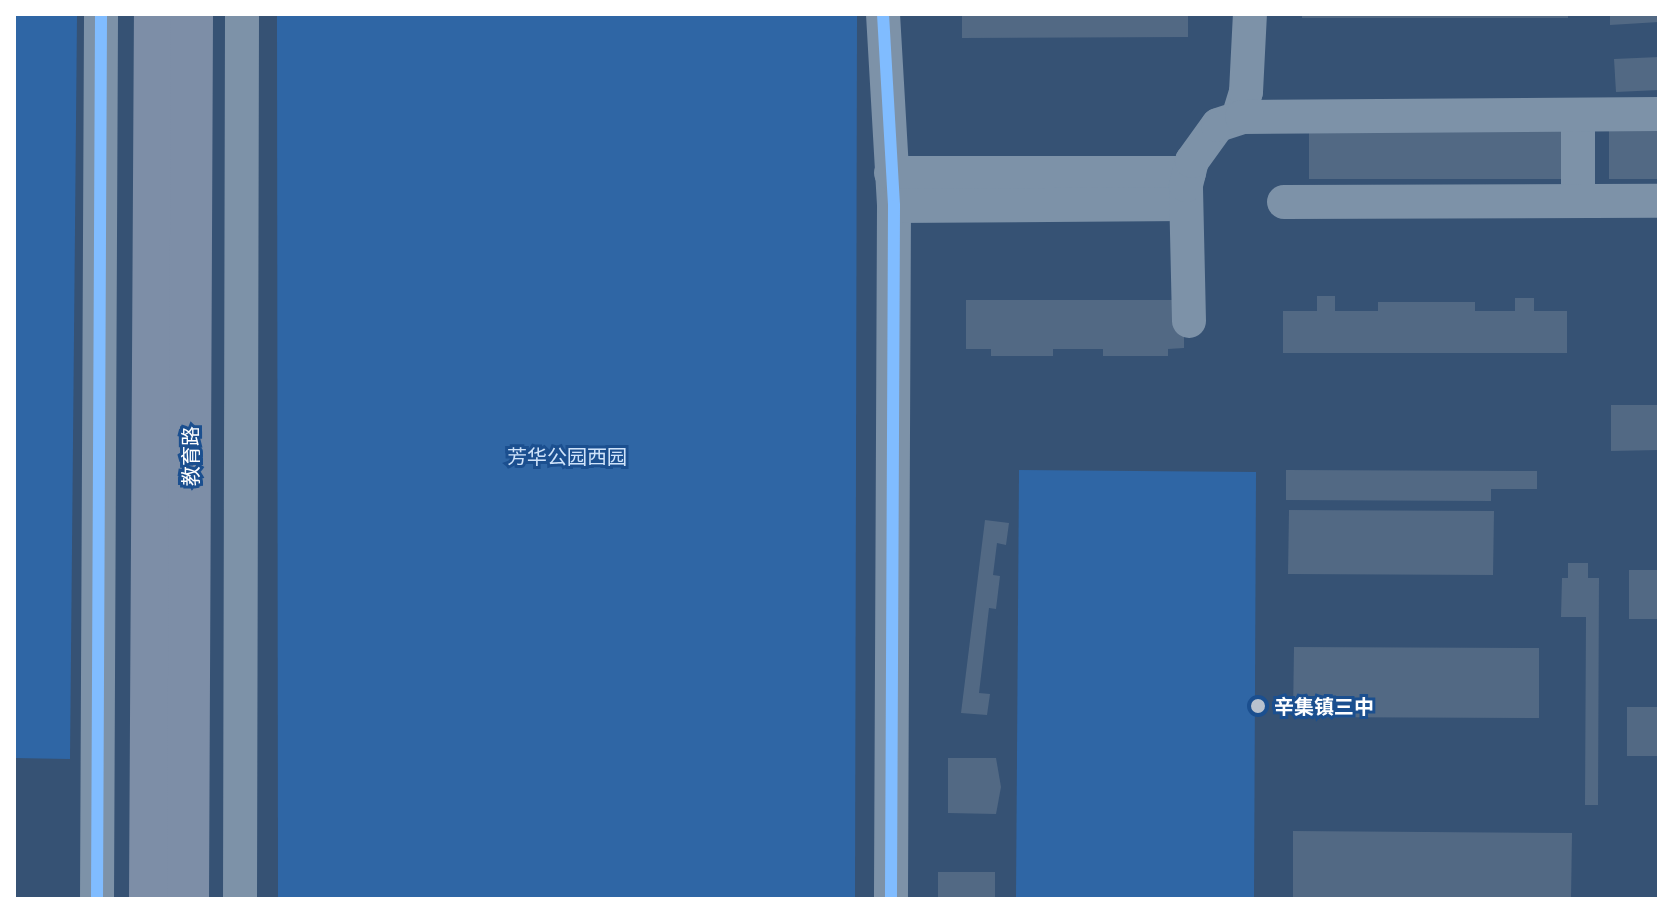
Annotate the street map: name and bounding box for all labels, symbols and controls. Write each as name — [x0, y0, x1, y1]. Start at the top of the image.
street label: 教育路 — [178, 426, 202, 486]
park label: 芳华公园西园 — [507, 444, 627, 468]
place label: 辛集镇三中 — [1274, 694, 1374, 718]
marker: 辛集镇三中 — [1249, 697, 1267, 715]

